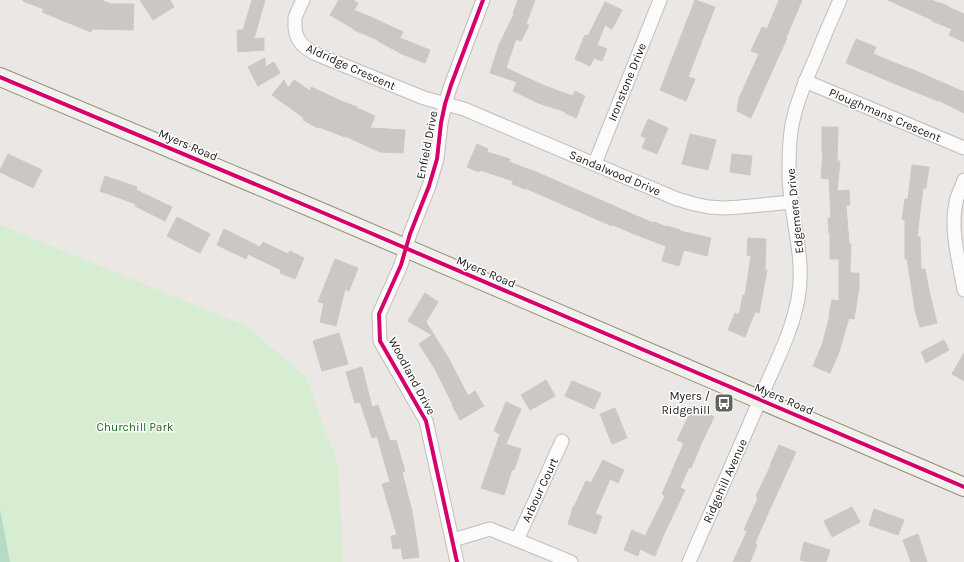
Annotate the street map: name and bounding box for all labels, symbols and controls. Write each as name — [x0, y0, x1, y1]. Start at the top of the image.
street label: Aldridge Crescent — [304, 41, 398, 93]
street label: Ironstone Drive — [605, 41, 649, 123]
street label: Ploughmans Crescent — [827, 85, 944, 145]
street label: Enfield Drive — [414, 110, 440, 180]
street label: Myers Road — [156, 126, 220, 164]
street label: Sandalwood Drive — [567, 147, 663, 199]
street label: Edgemere Drive — [784, 168, 806, 254]
street label: Myers Road — [454, 253, 518, 291]
street label: Woodland Drive — [386, 335, 438, 417]
street label: Myers Road — [752, 380, 816, 418]
place label: Myers / Ridgehill — [661, 389, 710, 417]
bus stop icon: Myers / Ridgehill — [713, 392, 735, 414]
park label: Churchill Park — [96, 420, 174, 434]
street label: Ridgehill Avenue — [700, 437, 750, 525]
street label: Arbour Court — [519, 455, 561, 524]

